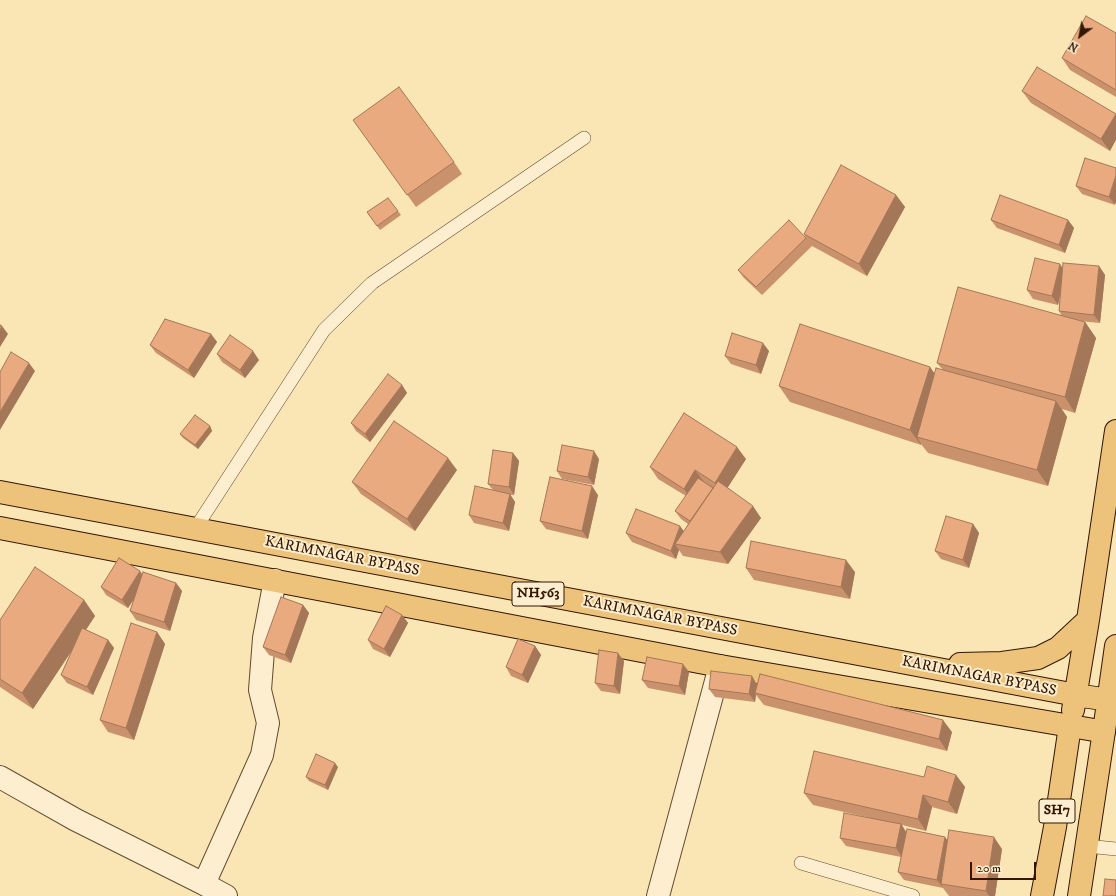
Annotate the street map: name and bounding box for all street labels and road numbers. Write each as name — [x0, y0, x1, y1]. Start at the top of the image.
street label: KARIMNAGAR BYPASS — [263, 533, 421, 581]
road number: NH563 — [512, 582, 564, 606]
street label: KARIMNAGAR BYPASS — [581, 593, 739, 641]
street label: KARIMNAGAR BYPASS — [900, 653, 1058, 701]
road number: SH7 — [1039, 799, 1075, 823]

